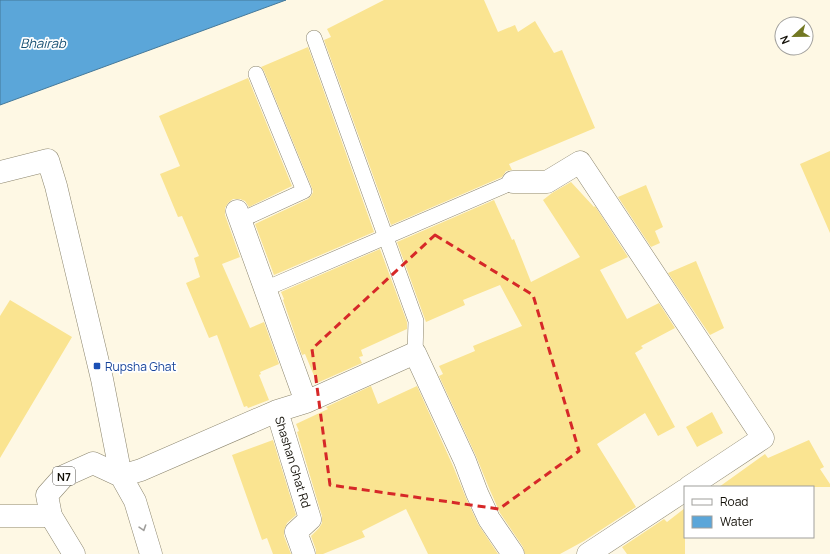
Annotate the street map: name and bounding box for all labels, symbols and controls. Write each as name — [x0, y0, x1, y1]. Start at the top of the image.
north arrow — [774, 16, 814, 56]
text: N — [776, 33, 793, 46]
water label: Bhairab — [20, 34, 67, 52]
place label: Rupsha Ghat — [105, 358, 176, 375]
marker: Rupsha Ghat — [92, 361, 102, 371]
street label: Shashan Ghat Rd — [271, 414, 315, 510]
road number: N7 — [53, 467, 75, 485]
legend — [684, 486, 814, 538]
text: Road — [720, 493, 748, 510]
text: Water — [720, 513, 754, 530]
one-way arrow — [138, 524, 147, 531]

